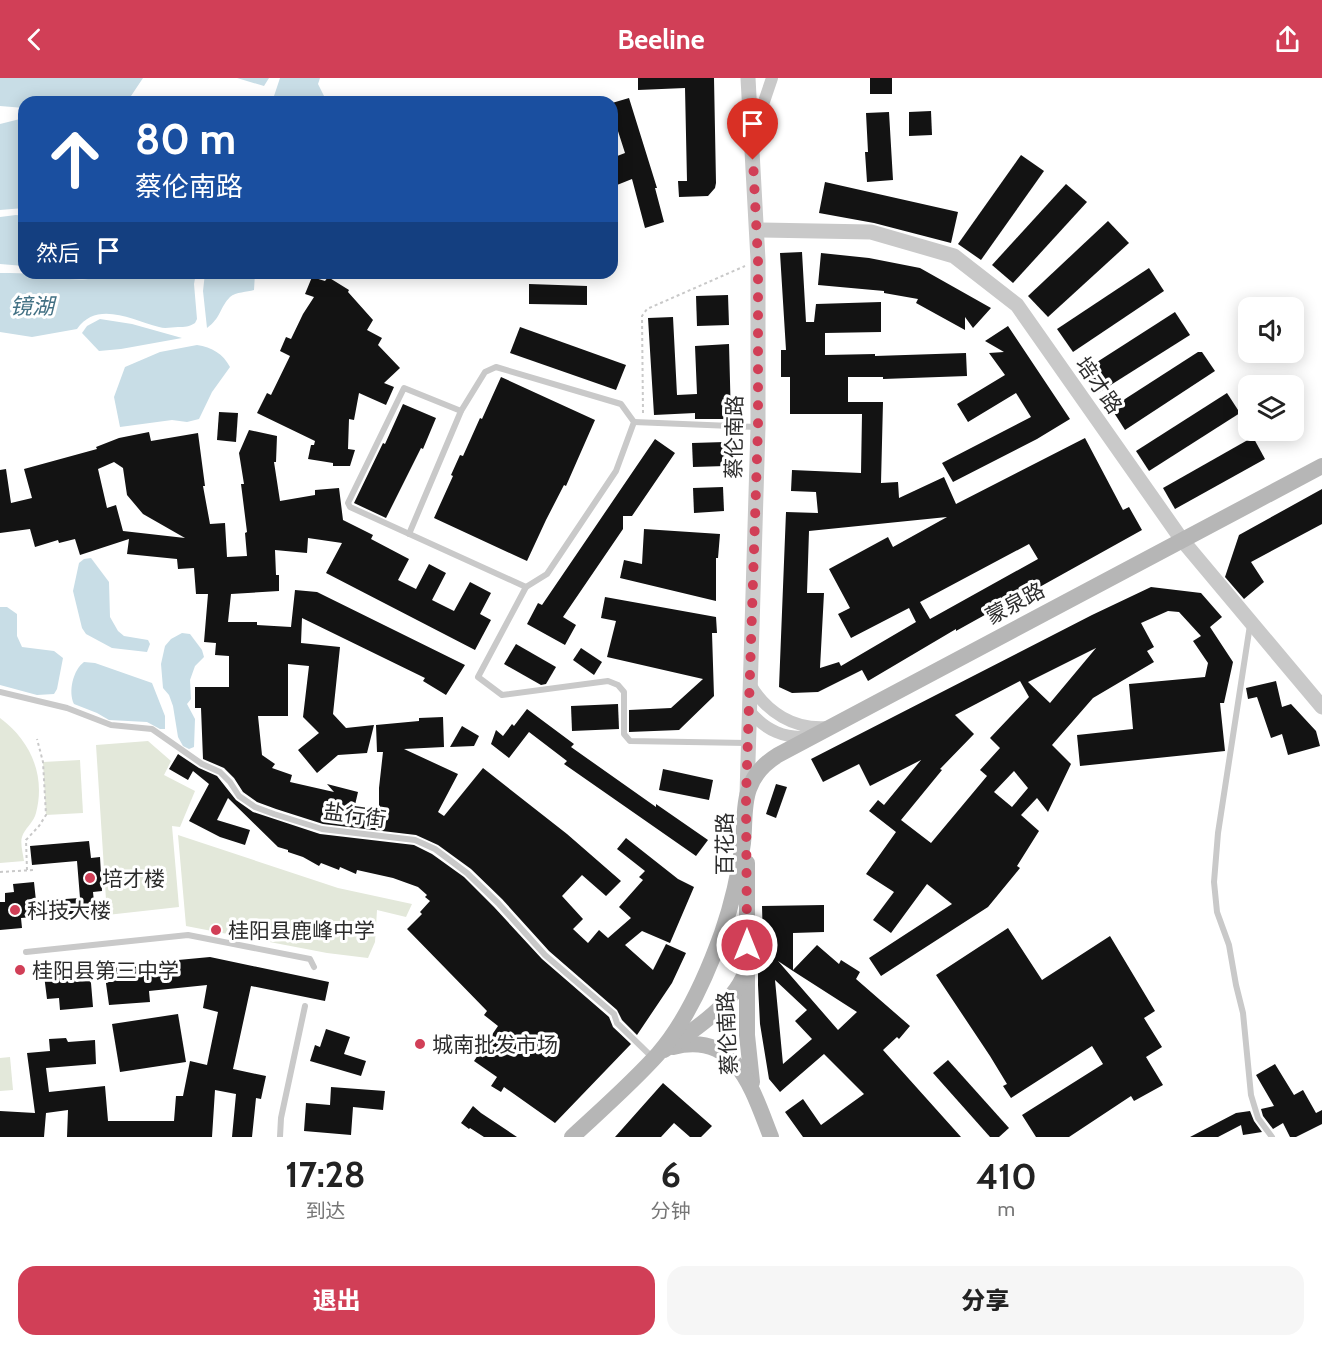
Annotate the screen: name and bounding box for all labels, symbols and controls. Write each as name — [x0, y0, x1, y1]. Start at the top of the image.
icon: back — [18, 23, 51, 56]
text: Beeline — [617, 23, 705, 56]
icon: share — [1271, 23, 1304, 56]
pin — [727, 98, 778, 160]
icon: arrive — [736, 107, 769, 140]
text: 80 m — [135, 113, 236, 165]
icon: ahead — [36, 120, 114, 198]
text: 蔡伦南路 — [135, 170, 243, 203]
icon: arrive — [92, 234, 125, 267]
text: 然后 — [36, 240, 80, 267]
water label: 镜湖 — [10, 293, 57, 320]
map controls — [1238, 297, 1304, 441]
button: sound — [1238, 297, 1304, 363]
street label: 培才路 — [1071, 352, 1127, 418]
button: layers — [1238, 375, 1304, 441]
street label: 蔡伦南路 — [721, 395, 747, 479]
street label: 蒙泉路 — [981, 577, 1049, 629]
street label: 盐行街 — [322, 798, 388, 832]
street label: 百花路 — [712, 813, 737, 876]
place label: 培才楼 — [102, 866, 165, 891]
marker: 培才楼 — [83, 871, 97, 885]
place label: 科技大楼 — [27, 898, 111, 923]
marker: 科技大楼 — [8, 903, 22, 917]
position arrow — [715, 913, 779, 977]
place label: 桂阳县鹿峰中学 — [228, 918, 375, 943]
marker: 桂阳县鹿峰中学 — [209, 923, 223, 937]
place label: 桂阳县第三中学 — [32, 958, 179, 983]
marker: 桂阳县第三中学 — [13, 963, 27, 977]
street label: 蔡伦南路 — [712, 990, 742, 1076]
place label: 城南批发市场 — [432, 1032, 558, 1057]
marker: 城南批发市场 — [413, 1037, 427, 1051]
text: 17:28 — [285, 1152, 366, 1196]
text: 6 — [661, 1152, 681, 1196]
text: 410 — [976, 1154, 1037, 1198]
text: m — [998, 1197, 1015, 1221]
text: 到达 — [305, 1199, 345, 1223]
text: 分钟 — [651, 1199, 691, 1223]
button: 退出 — [18, 1266, 655, 1335]
button: 分享 — [667, 1266, 1304, 1335]

